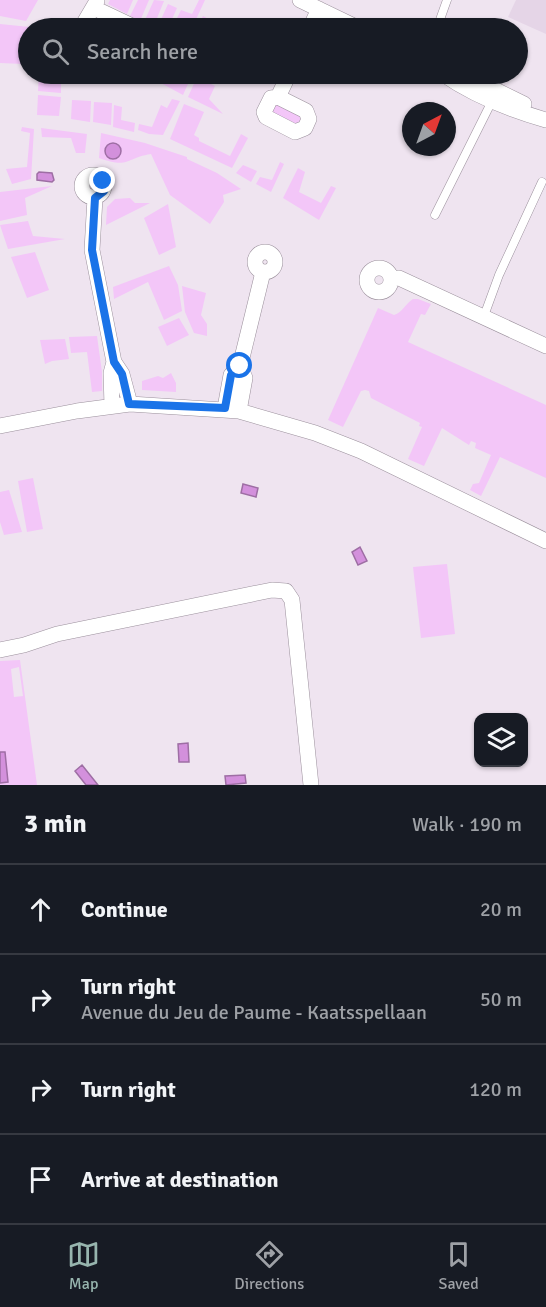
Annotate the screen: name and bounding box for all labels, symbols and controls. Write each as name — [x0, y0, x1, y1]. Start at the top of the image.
search box — [18, 18, 528, 84]
icon: search — [39, 35, 72, 68]
text: Search here — [87, 38, 198, 65]
north arrow — [402, 102, 456, 156]
route end — [89, 167, 115, 193]
route start — [226, 352, 252, 378]
map controls — [474, 713, 528, 767]
button: layers — [474, 713, 528, 767]
text: 3 min — [24, 808, 87, 840]
text: Walk · 190 m — [412, 812, 522, 837]
icon: ahead — [24, 893, 57, 926]
text: Continue — [81, 896, 168, 923]
text: 20 m — [480, 897, 522, 922]
text: Turn right — [81, 973, 176, 1000]
icon: right — [24, 983, 57, 1016]
text: 50 m — [480, 987, 522, 1012]
text: Avenue du Jeu de Paume - Kaatsspellaan — [81, 1000, 427, 1025]
icon: right — [24, 1073, 57, 1106]
text: Turn right — [81, 1076, 176, 1103]
text: 120 m — [469, 1077, 522, 1102]
icon: arrive — [24, 1163, 57, 1196]
text: Arrive at destination — [81, 1166, 278, 1193]
tab: Map — [67, 1238, 100, 1294]
tab: Directions — [234, 1238, 304, 1294]
tab: Saved — [439, 1238, 479, 1294]

